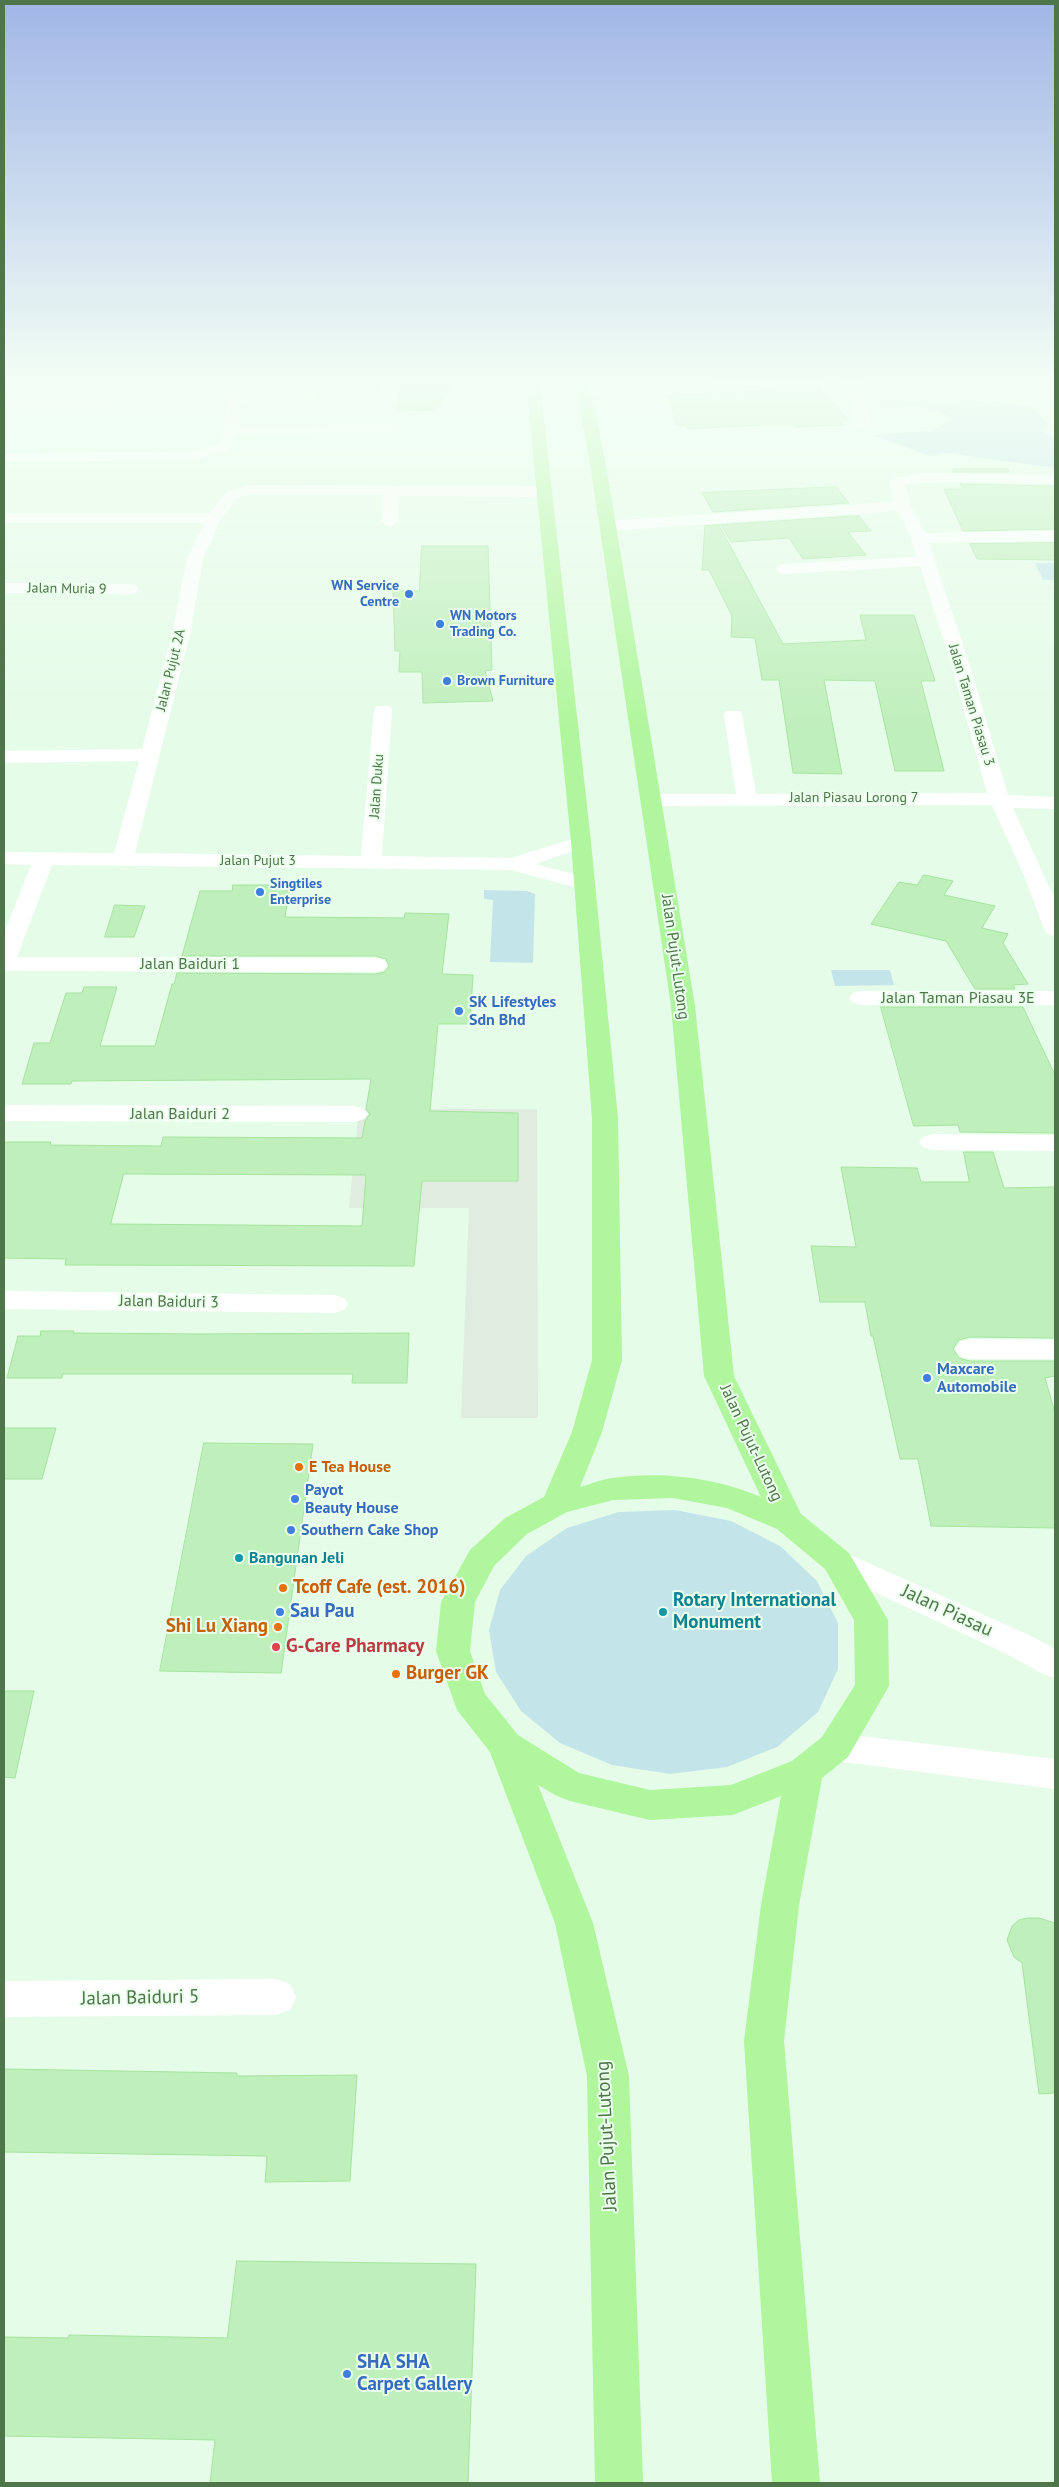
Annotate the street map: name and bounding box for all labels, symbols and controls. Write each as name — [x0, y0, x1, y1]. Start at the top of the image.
place label: WN Service Centre — [331, 578, 399, 610]
street label: Jalan Muria 9 — [27, 580, 107, 598]
marker: WN Service Centre — [403, 588, 415, 600]
place label: WN Motors Trading Co. — [450, 608, 517, 640]
marker: WN Motors Trading Co. — [434, 618, 446, 630]
street label: Jalan Pujut 2A — [153, 627, 189, 713]
street label: Jalan Taman Piasau 3 — [944, 642, 998, 768]
place label: Brown Furniture — [457, 673, 554, 689]
marker: Brown Furniture — [441, 675, 453, 687]
street label: Jalan Duku — [366, 753, 388, 819]
street label: Jalan Piasau Lorong 7 — [790, 790, 918, 806]
street label: Jalan Pujut 3 — [220, 853, 296, 869]
place label: Singtiles Enterprise — [270, 876, 331, 909]
marker: Singtiles Enterprise — [254, 886, 266, 898]
street label: Jalan Pujut-Lutong — [657, 893, 693, 1021]
street label: Jalan Baiduri 1 — [140, 954, 240, 974]
street label: Jalan Taman Piasau 3E — [881, 988, 1035, 1008]
place label: SK Lifestyles Sdn Bhd — [469, 992, 556, 1030]
marker: SK Lifestyles Sdn Bhd — [453, 1005, 465, 1017]
street label: Jalan Baiduri 2 — [130, 1104, 230, 1124]
street label: Jalan Baiduri 3 — [119, 1292, 219, 1312]
place label: Maxcare Automobile — [937, 1359, 1017, 1397]
marker: Maxcare Automobile — [921, 1372, 933, 1384]
street label: Jalan Pujut-Lutong — [716, 1382, 786, 1504]
place label: E Tea House — [309, 1457, 391, 1477]
marker: E Tea House — [293, 1461, 305, 1473]
place label: Payot Beauty House — [305, 1480, 399, 1518]
marker: Payot Beauty House — [289, 1493, 301, 1505]
place label: Southern Cake Shop — [301, 1520, 438, 1540]
marker: Southern Cake Shop — [285, 1524, 297, 1536]
place label: Bangunan Jeli — [249, 1548, 344, 1568]
marker: Bangunan Jeli — [233, 1552, 245, 1564]
place label: Tcoff Cafe (est. 2016) — [293, 1577, 466, 1599]
street label: Jalan Piasau — [898, 1580, 996, 1642]
marker: Tcoff Cafe (est. 2016) — [277, 1582, 289, 1594]
place label: Rotary International Monument — [673, 1590, 836, 1634]
place label: Sau Pau — [290, 1601, 354, 1623]
marker: Sau Pau — [274, 1606, 286, 1618]
marker: Rotary International Monument — [657, 1606, 669, 1618]
place label: Shi Lu Xiang — [166, 1616, 268, 1638]
marker: Shi Lu Xiang — [272, 1621, 284, 1633]
place label: G-Care Pharmacy — [286, 1636, 424, 1658]
marker: G-Care Pharmacy — [270, 1641, 282, 1653]
place label: Burger GK — [406, 1663, 489, 1685]
marker: Burger GK — [390, 1668, 402, 1680]
street label: Jalan Baiduri 5 — [81, 1986, 199, 2010]
street label: Jalan Pujut-Lutong — [592, 2060, 622, 2212]
place label: SHA SHA Carpet Gallery — [357, 2352, 472, 2396]
marker: SHA SHA Carpet Gallery — [341, 2368, 353, 2380]

